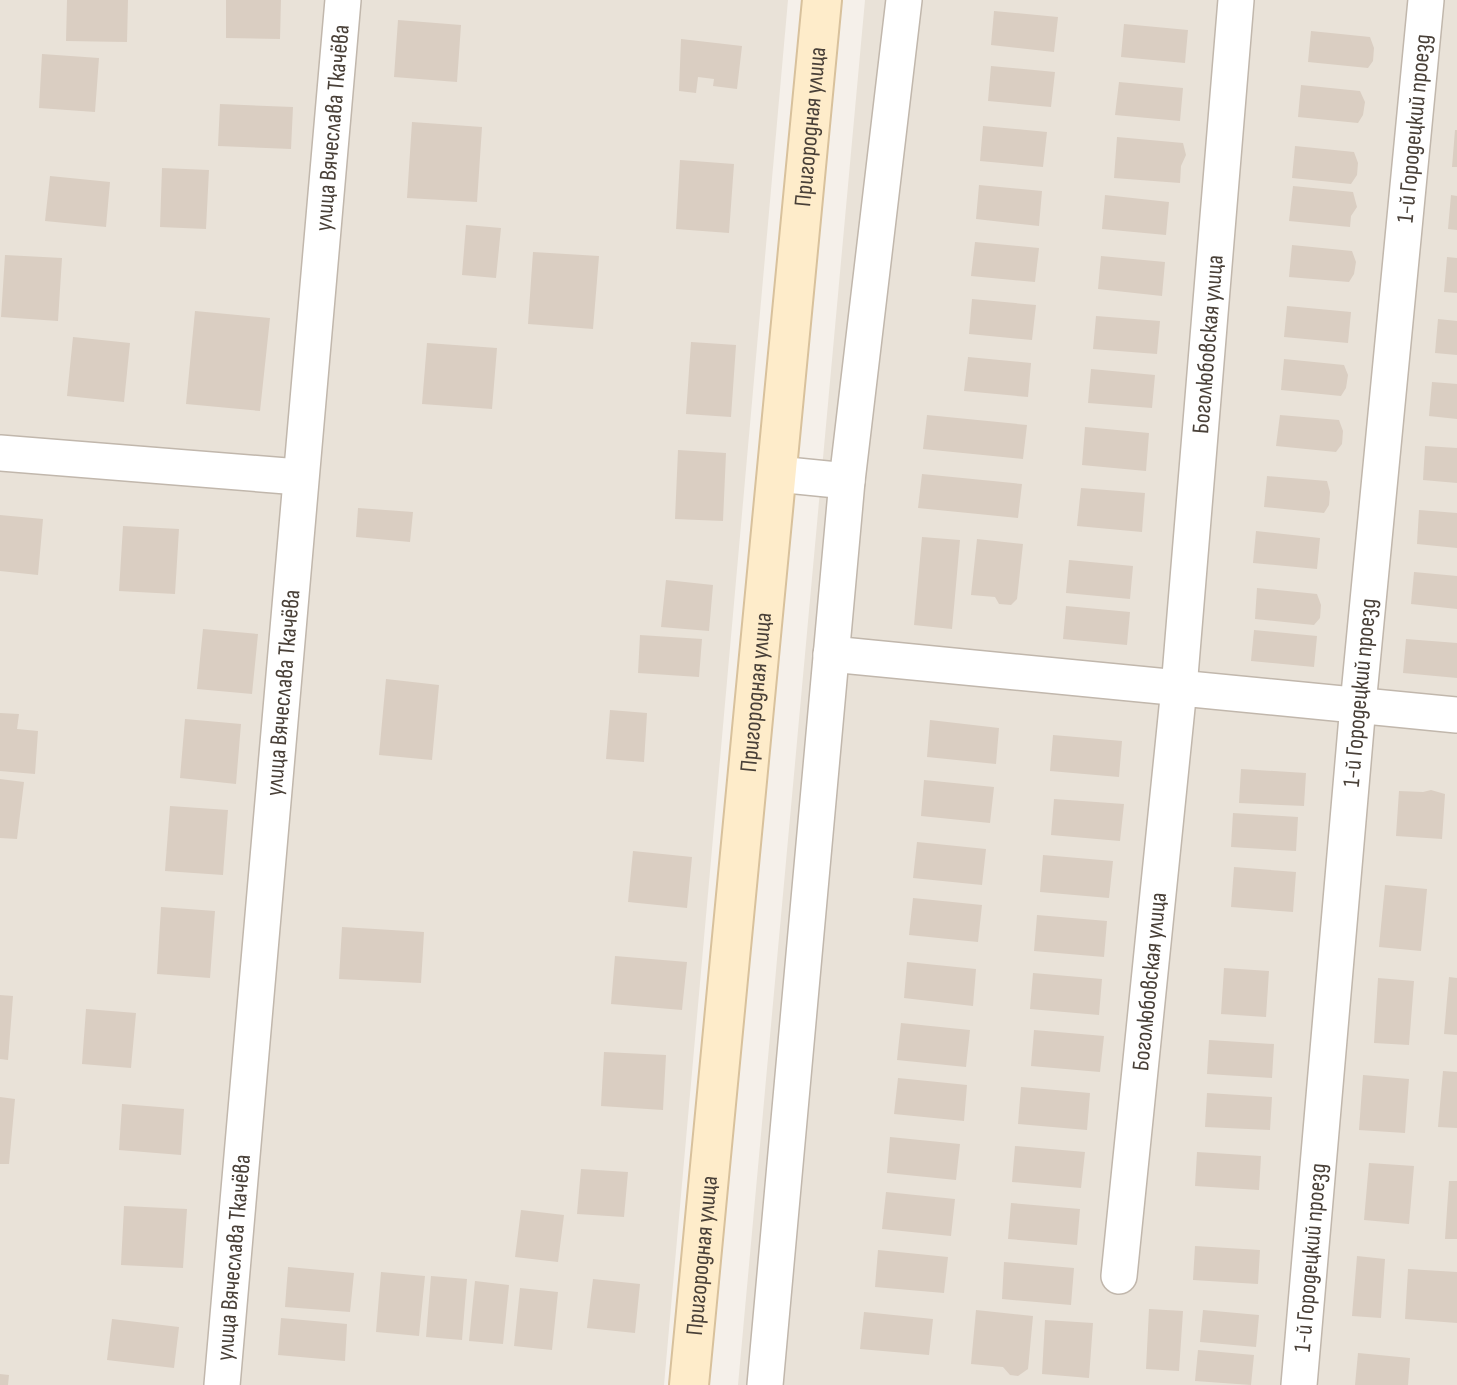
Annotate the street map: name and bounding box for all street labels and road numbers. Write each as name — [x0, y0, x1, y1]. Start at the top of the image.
street label: улица Вячеслава Ткачёва — [308, 23, 355, 232]
street label: 1-й Городецкий проезд — [1390, 33, 1437, 224]
street label: Пригородная улица — [788, 46, 832, 208]
street label: Боголюбовская улица — [1186, 254, 1229, 435]
street label: улица Вячеслава Ткачёва — [259, 588, 306, 797]
street label: 1-й Городецкий проезд — [1336, 597, 1383, 788]
street label: Пригородная улица — [733, 611, 778, 773]
street label: Боголюбовская улица — [1126, 891, 1173, 1072]
street label: улица Вячеслава Ткачёва — [210, 1153, 257, 1362]
street label: 1-й Городецкий проезд — [1287, 1162, 1333, 1353]
street label: Пригородная улица — [679, 1174, 724, 1337]

